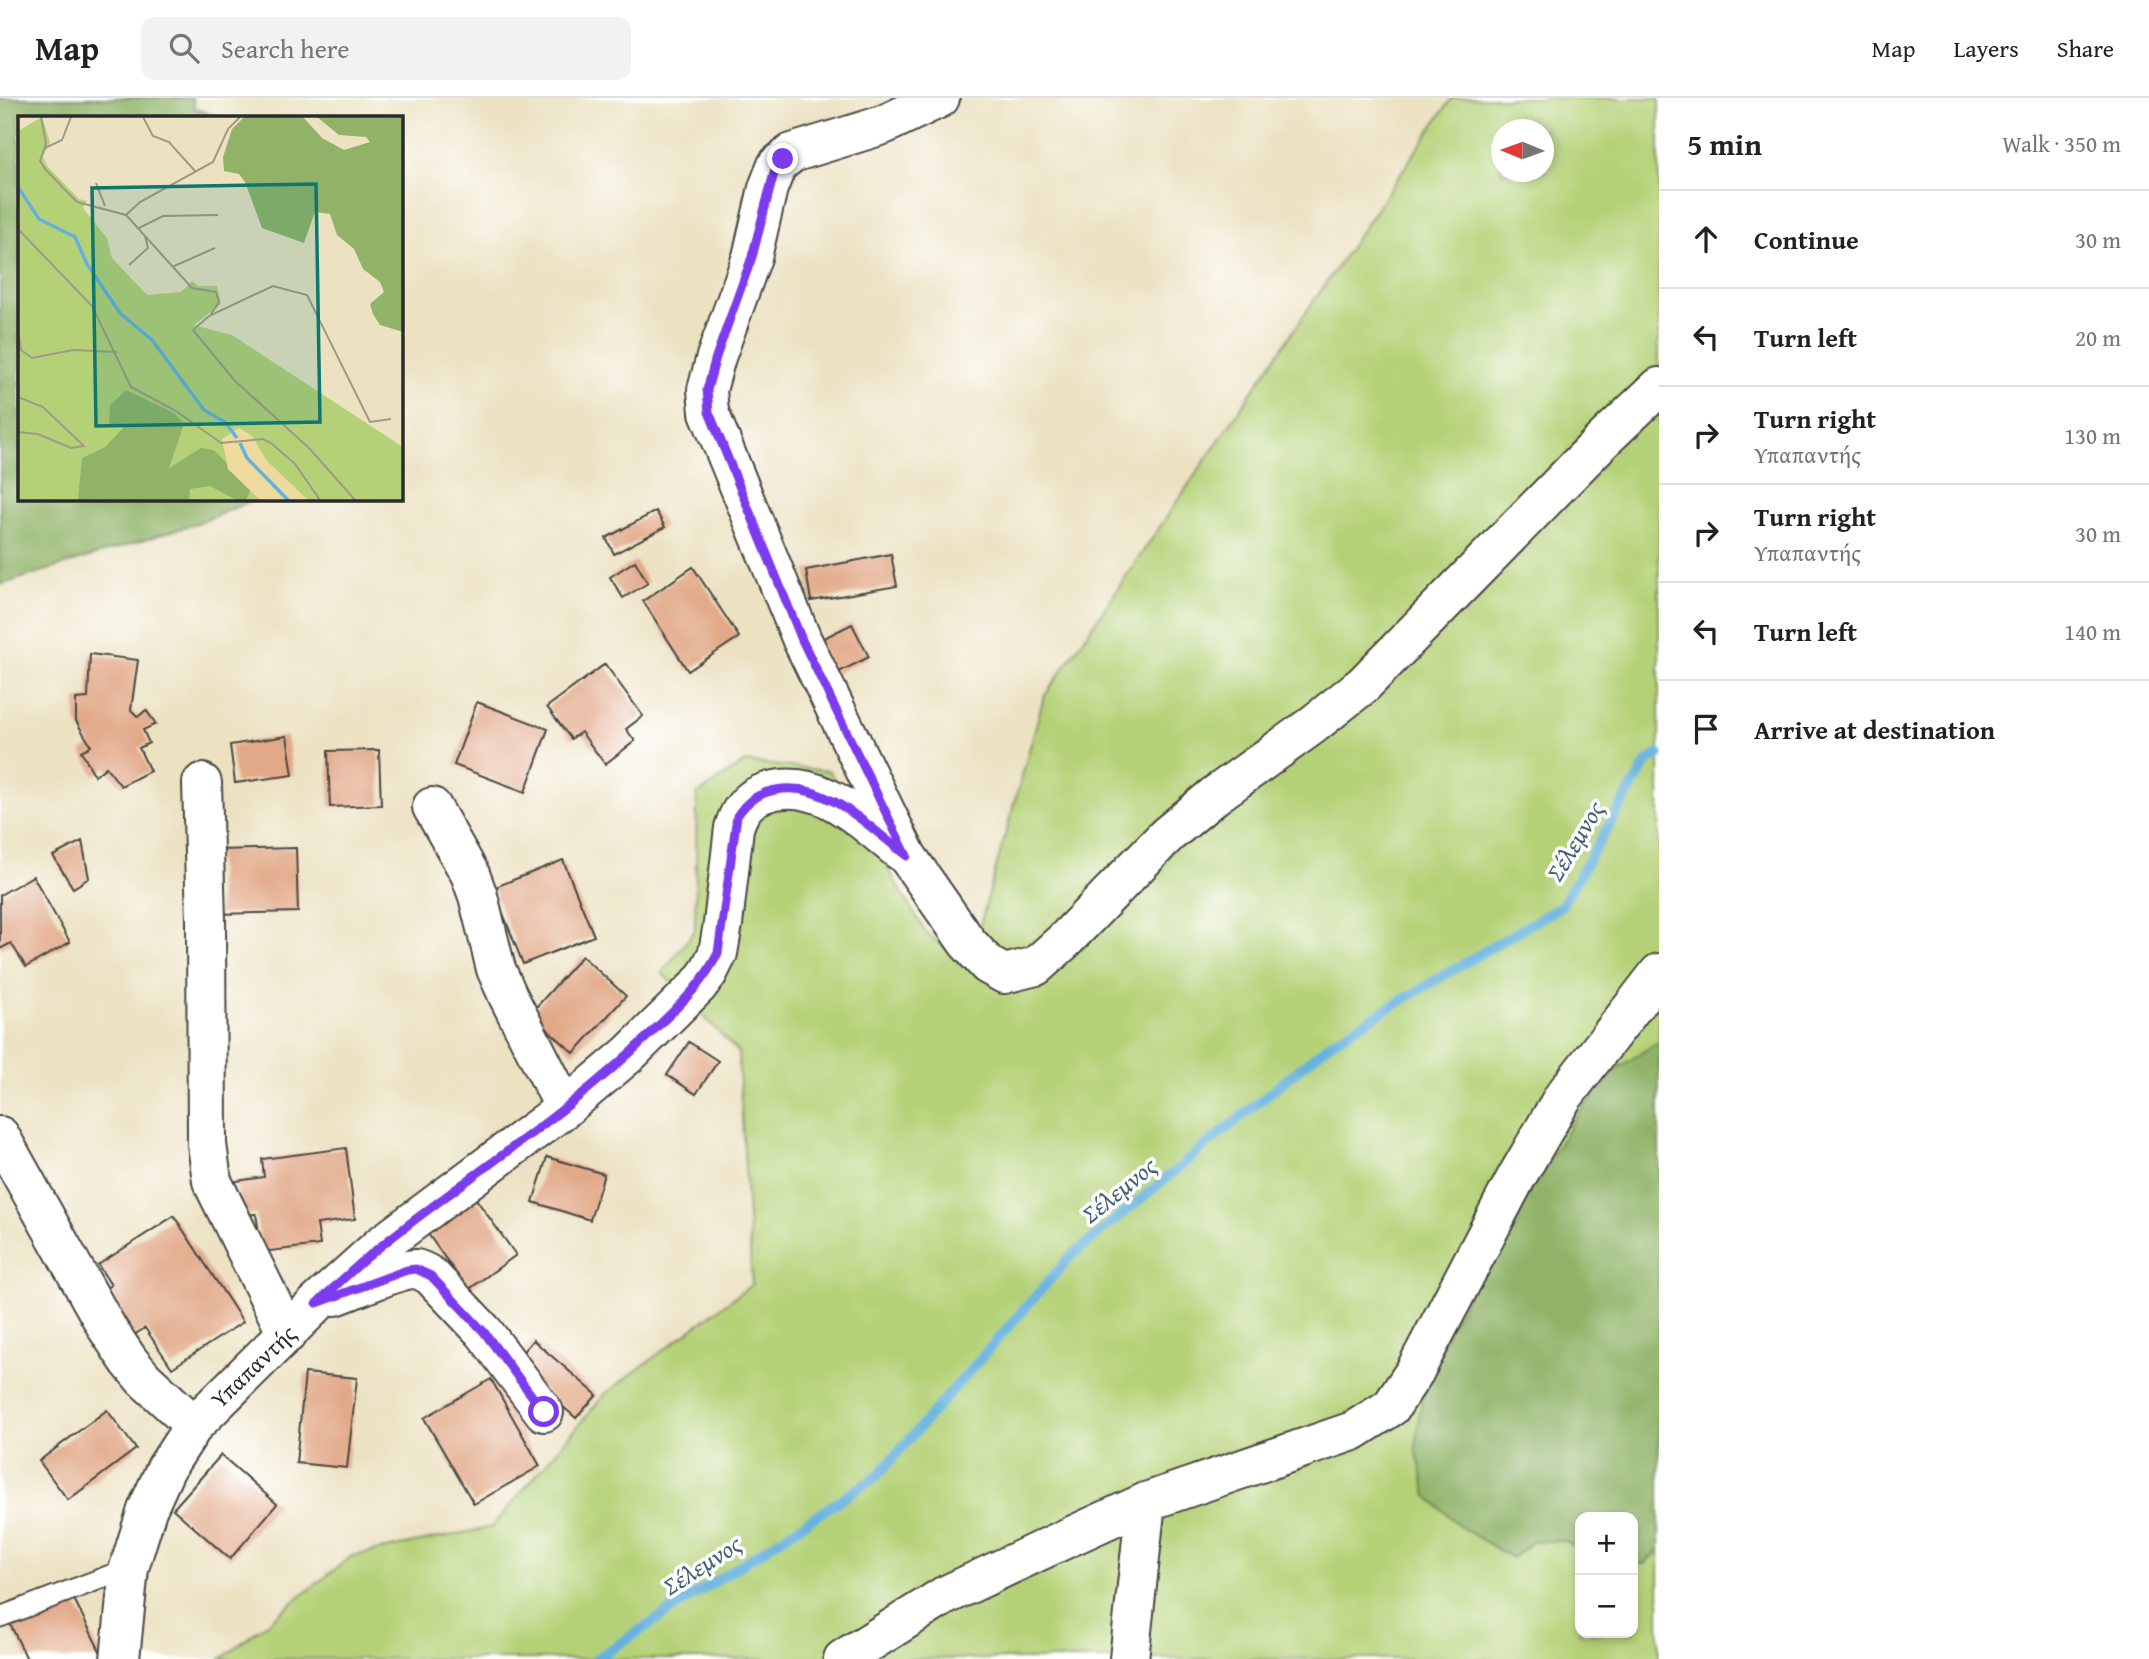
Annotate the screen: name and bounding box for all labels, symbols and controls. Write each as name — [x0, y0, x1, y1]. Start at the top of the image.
search box — [141, 17, 631, 80]
text: Map — [35, 24, 99, 72]
icon: search — [165, 29, 203, 67]
text: Search here — [221, 29, 349, 68]
text: Map — [1872, 31, 1915, 66]
text: Layers — [1953, 31, 2019, 66]
text: Share — [2057, 31, 2114, 66]
inset map — [18, 116, 402, 500]
north arrow — [1491, 119, 1554, 182]
text: 5 min — [1687, 122, 1762, 166]
text: Walk · 350 m — [2002, 127, 2121, 160]
route end — [767, 143, 798, 174]
icon: ahead — [1687, 220, 1725, 258]
text: Continue — [1754, 220, 1859, 259]
text: 30 m — [2075, 223, 2121, 256]
icon: left — [1687, 318, 1725, 356]
text: Turn left — [1754, 318, 1857, 357]
text: 20 m — [2075, 321, 2121, 354]
text: Turn right — [1754, 399, 1876, 438]
icon: right — [1687, 416, 1725, 454]
text: 130 m — [2064, 419, 2121, 452]
text: Υπαπαντής — [1754, 438, 1861, 471]
text: Turn right — [1754, 497, 1876, 536]
icon: right — [1687, 514, 1725, 552]
text: 30 m — [2075, 517, 2121, 550]
text: Υπαπαντής — [1754, 536, 1861, 569]
icon: left — [1687, 612, 1725, 650]
text: Turn left — [1754, 612, 1857, 651]
text: 140 m — [2064, 615, 2121, 648]
icon: arrive — [1687, 710, 1725, 748]
text: Arrive at destination — [1754, 710, 1995, 749]
water label: Σέλεμνος — [1537, 794, 1613, 888]
water label: Σέλεμνος — [1074, 1149, 1164, 1231]
street label: Υπαπαντής — [202, 1317, 303, 1416]
route start — [528, 1396, 559, 1427]
map controls — [1575, 1512, 1638, 1638]
button: + — [1575, 1512, 1638, 1575]
water label: Σέλεμνος — [656, 1526, 749, 1604]
button: − — [1575, 1575, 1638, 1638]

